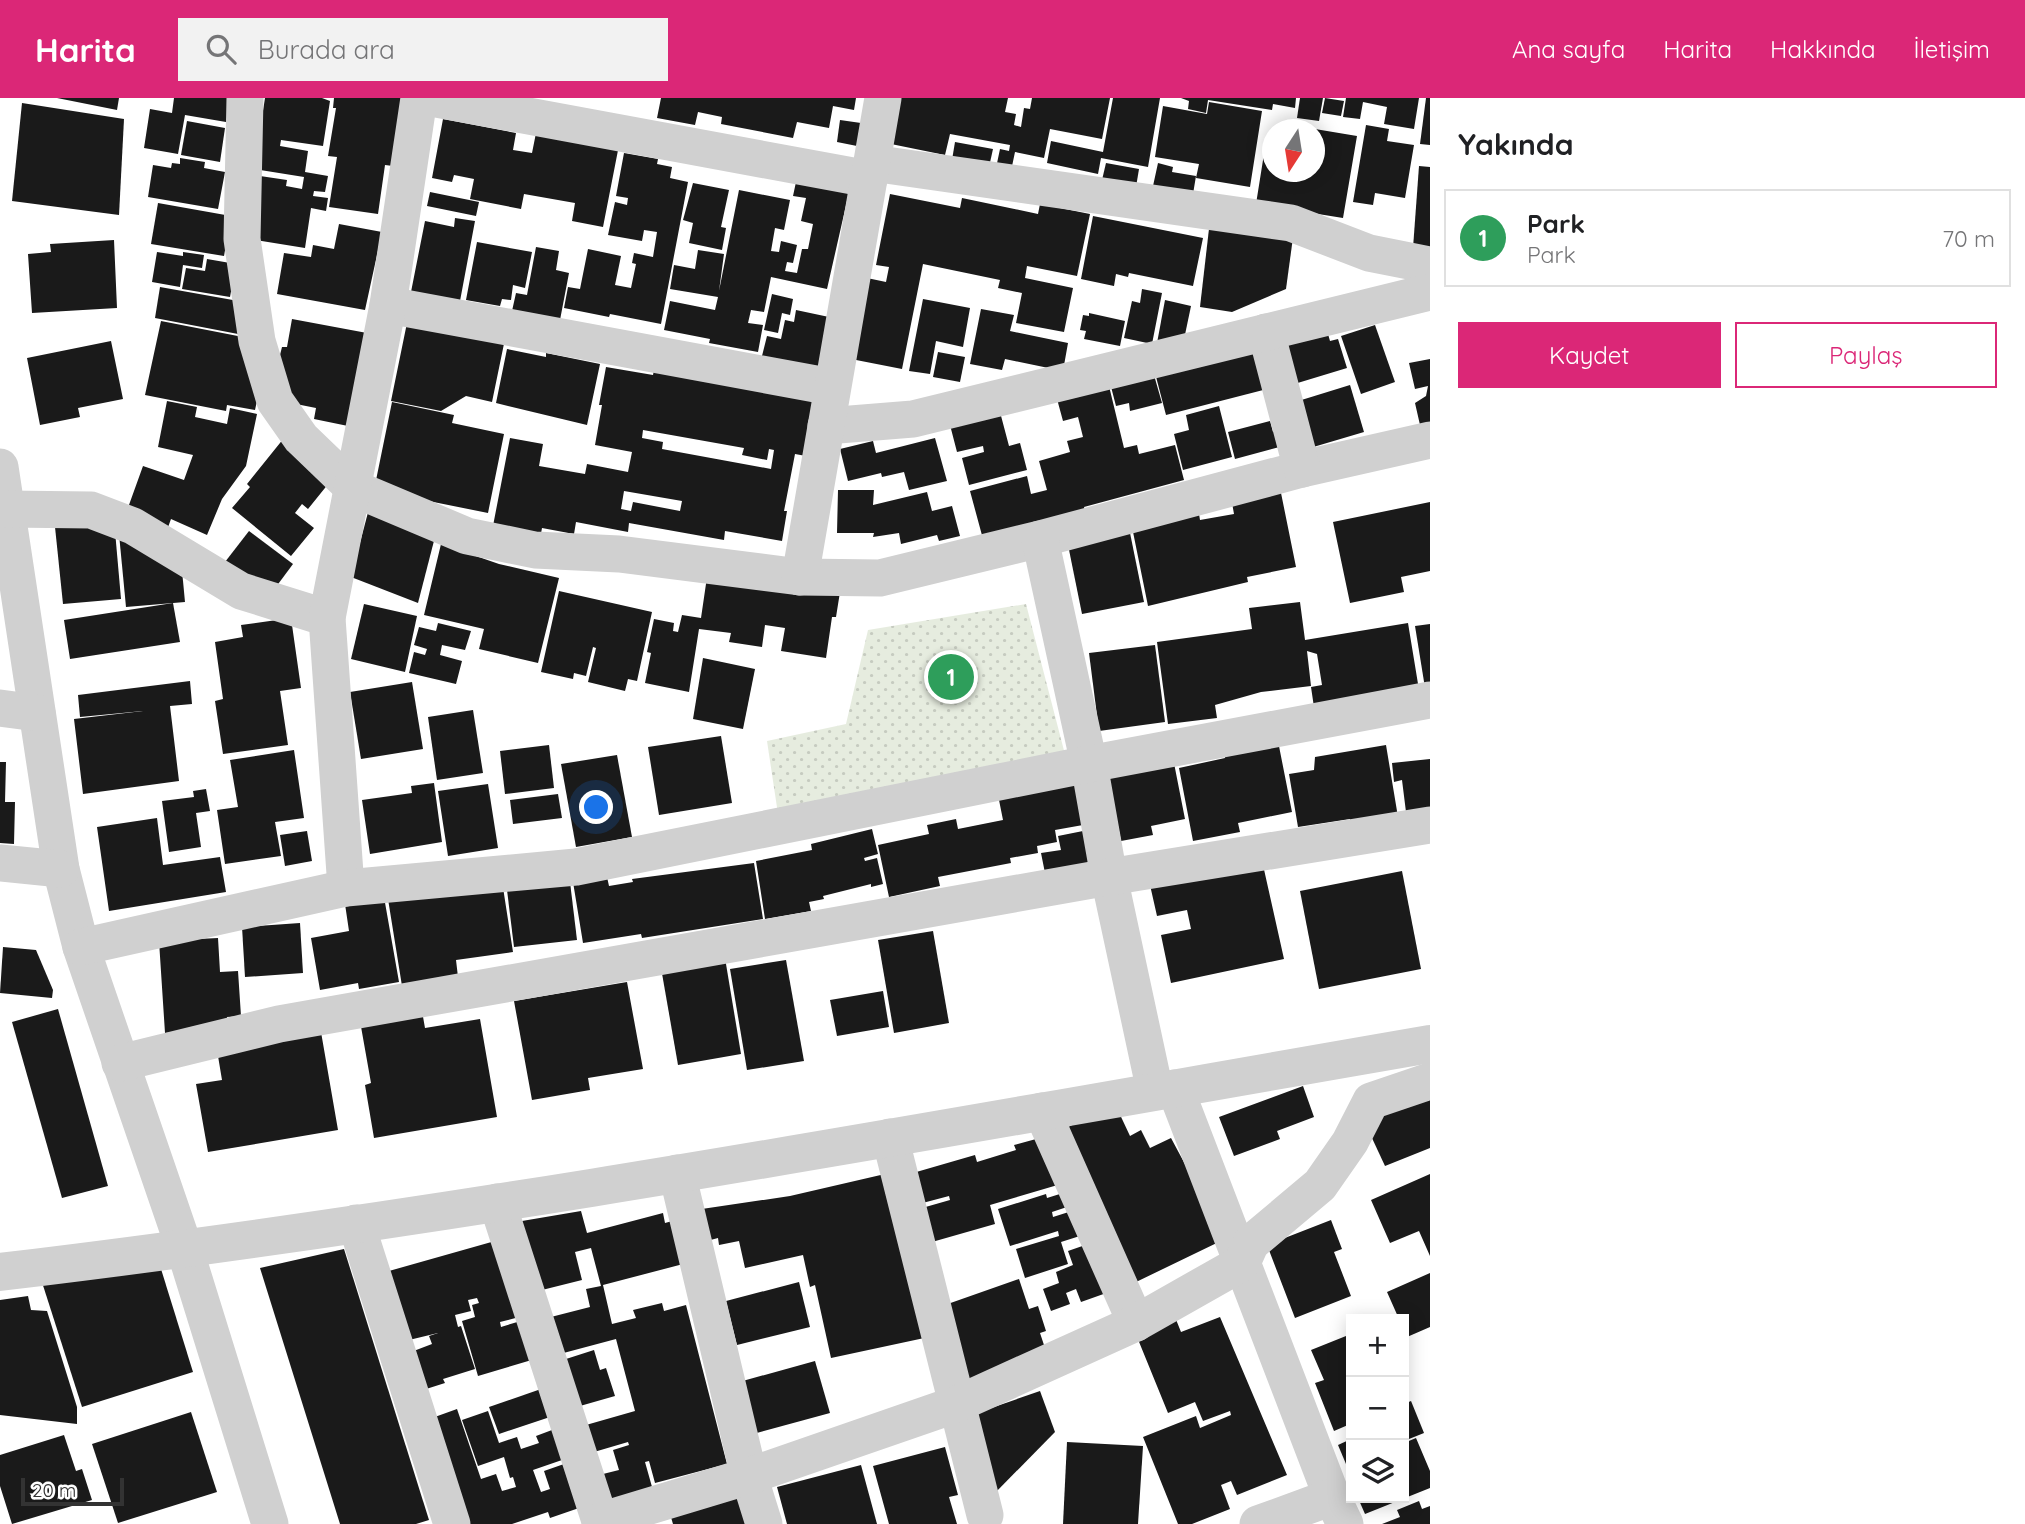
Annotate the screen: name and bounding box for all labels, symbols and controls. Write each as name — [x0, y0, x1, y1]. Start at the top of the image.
search box — [178, 18, 668, 81]
text: Harita — [35, 29, 136, 70]
icon: search — [202, 30, 240, 68]
text: Burada ara — [258, 33, 395, 66]
text: Ana sayfa — [1512, 34, 1625, 64]
text: Harita — [1663, 34, 1732, 64]
text: Hakkında — [1770, 34, 1876, 64]
text: İletişim — [1914, 34, 1990, 64]
north arrow — [1262, 119, 1325, 182]
text: Yakında — [1458, 125, 1573, 163]
text: Park — [1527, 207, 1585, 240]
text: 1 — [1479, 224, 1487, 253]
text: 70 m — [1942, 224, 1995, 253]
text: Park — [1527, 240, 1576, 269]
button: Kaydet — [1458, 322, 1721, 388]
button: Paylaş — [1735, 322, 1997, 388]
pin: 1 — [928, 651, 974, 703]
your location — [579, 790, 613, 824]
map controls — [1346, 1314, 1409, 1503]
button: + — [1346, 1314, 1409, 1377]
button: − — [1346, 1377, 1409, 1440]
button: layers — [1346, 1440, 1409, 1503]
scale bar — [21, 1475, 124, 1507]
text: 20 m — [32, 1478, 76, 1502]

